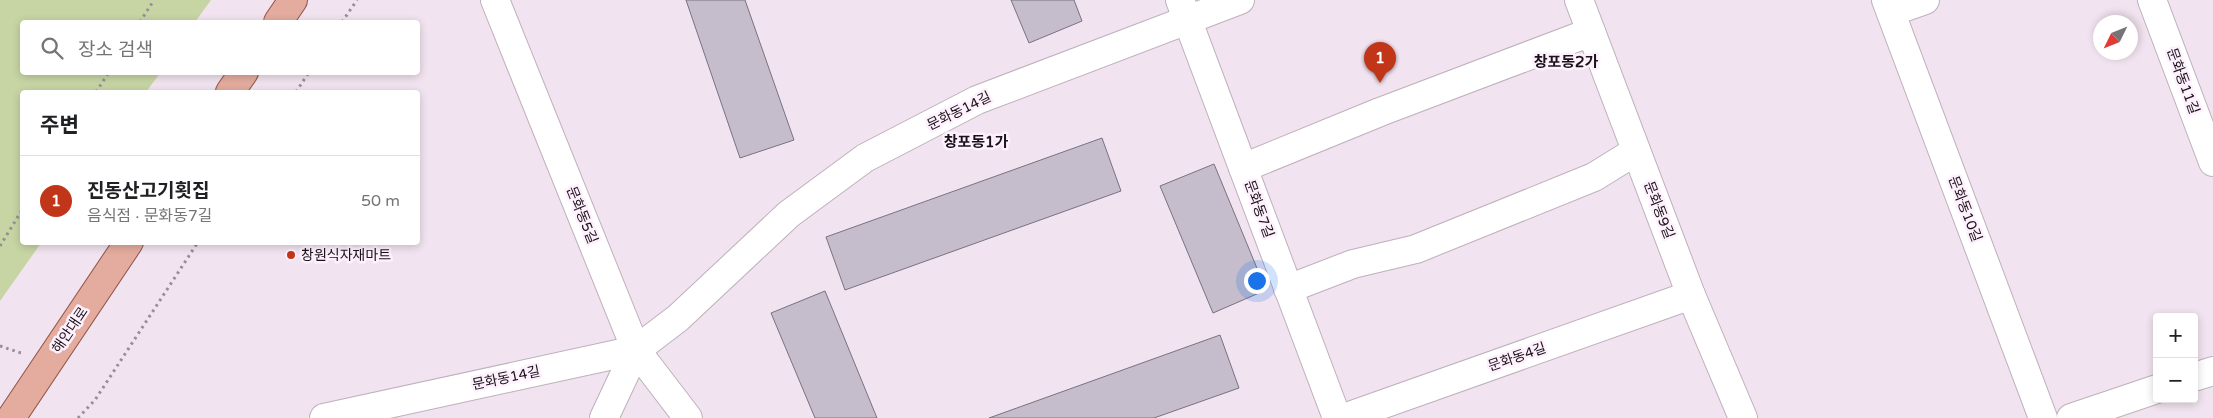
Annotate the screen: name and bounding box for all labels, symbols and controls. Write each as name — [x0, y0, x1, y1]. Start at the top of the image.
north arrow — [2093, 15, 2138, 60]
search box — [20, 20, 420, 75]
icon: search — [38, 34, 66, 62]
text: 장소 검색 — [78, 39, 153, 61]
pin: 1 — [1364, 42, 1396, 83]
street label: 문화동11길 — [2163, 46, 2203, 116]
district label: 창포동2가 — [1534, 53, 1599, 71]
street label: 문화동14길 — [924, 88, 994, 134]
text: 주변 — [40, 113, 79, 138]
district label: 창포동1가 — [944, 133, 1009, 151]
street label: 문화동10길 — [1945, 174, 1985, 244]
street label: 문화동7길 — [1241, 178, 1277, 240]
street label: 문화동9길 — [1640, 179, 1678, 241]
text: 진동산고기횟집 — [87, 180, 209, 202]
street label: 문화동5길 — [563, 184, 601, 246]
text: 1 — [51, 191, 61, 211]
text: 50 m — [361, 191, 400, 211]
text: 음식점 · 문화동7길 — [87, 206, 213, 226]
place label: 창원식자재마트 — [301, 247, 391, 264]
marker: 창원식자재마트 — [285, 249, 297, 261]
your location — [1244, 268, 1270, 294]
street label: 해안대로 — [49, 304, 92, 356]
map controls — [2153, 313, 2198, 403]
button: + — [2153, 313, 2198, 358]
street label: 문화동4길 — [1486, 339, 1548, 375]
button: − — [2153, 358, 2198, 403]
street label: 문화동14길 — [470, 363, 542, 393]

